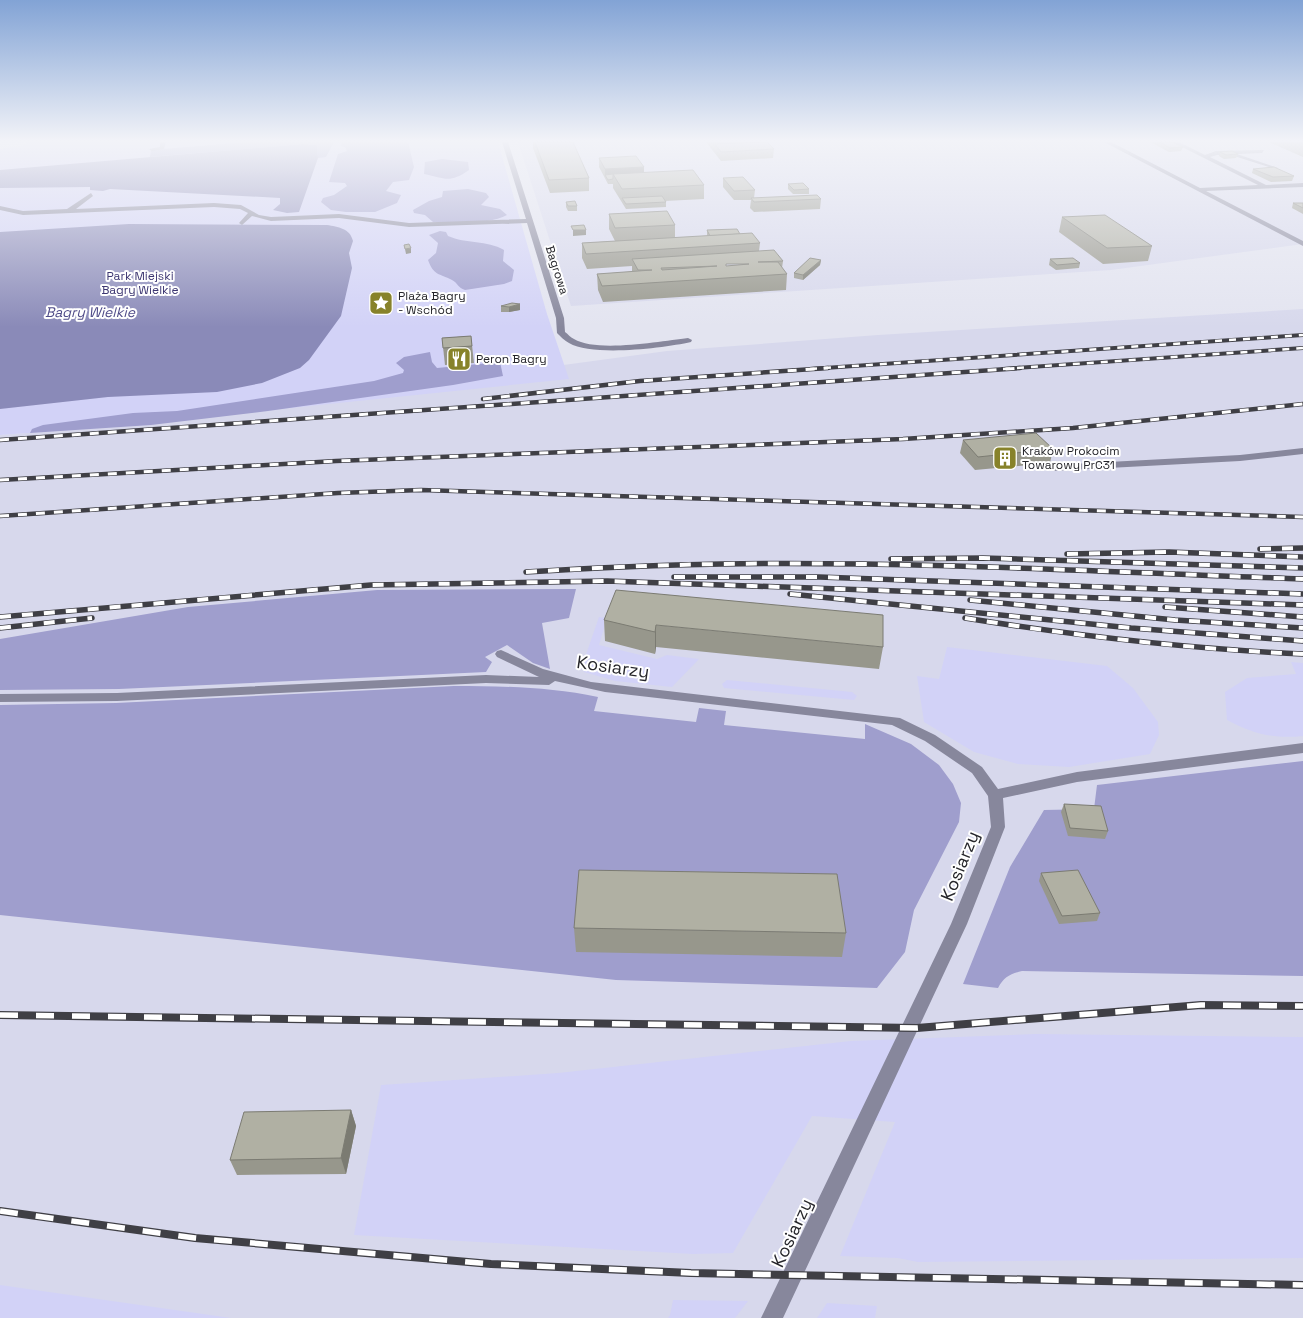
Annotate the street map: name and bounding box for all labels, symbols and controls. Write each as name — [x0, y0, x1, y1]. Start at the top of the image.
street label: Bagrowa — [542, 244, 572, 297]
park label: Park Miejski Bagry Wielkie — [101, 268, 179, 298]
place label: Plaża Bagry - Wschód — [398, 288, 466, 318]
place icon: Plaża Bagry - Wschód — [368, 290, 394, 316]
water label: Bagry Wielkie — [45, 303, 136, 321]
restaurant icon: Peron Bagry — [446, 346, 472, 372]
place label: Peron Bagry — [476, 351, 547, 367]
place label: Kraków Prokocim Towarowy PrC31 — [1022, 443, 1120, 473]
building icon: Kraków Prokocim Towarowy PrC31 — [992, 445, 1018, 471]
street label: Kosiarzy — [575, 650, 651, 683]
street label: Kosiarzy — [935, 828, 984, 904]
street label: Kosiarzy — [766, 1195, 817, 1271]

